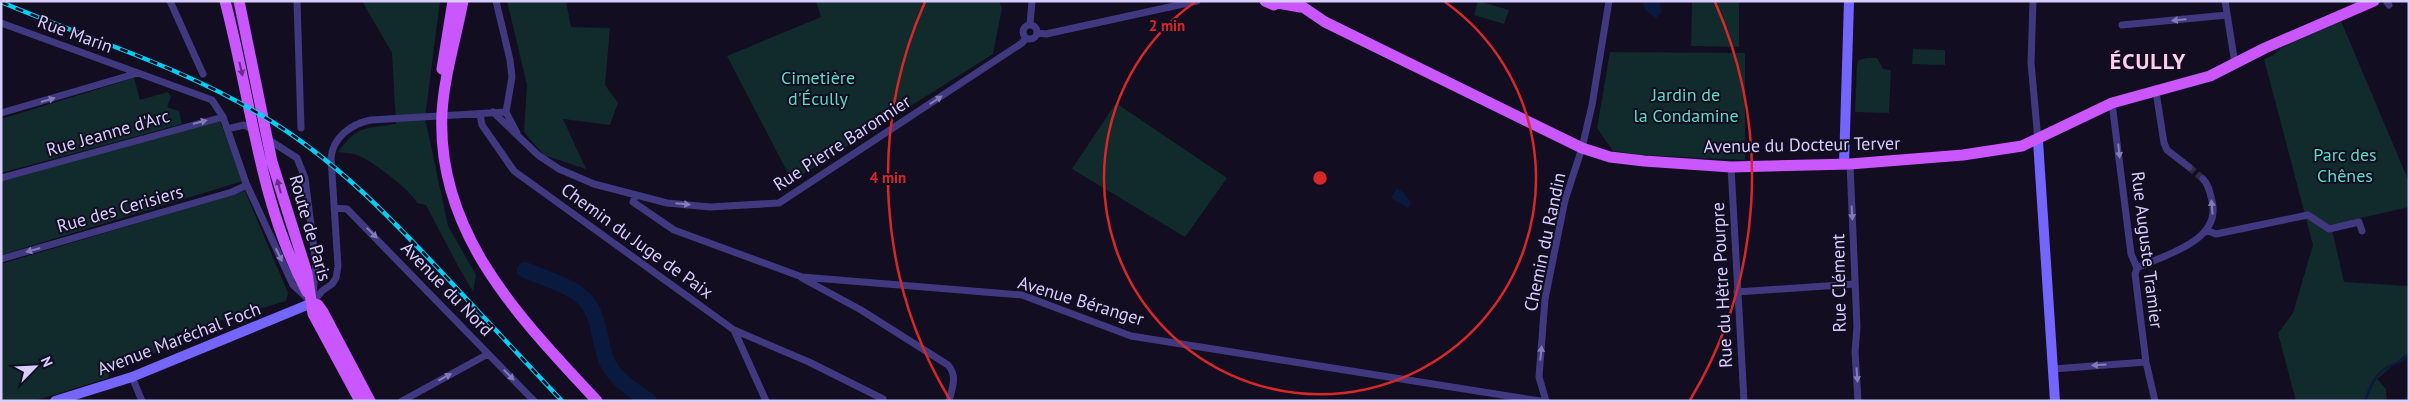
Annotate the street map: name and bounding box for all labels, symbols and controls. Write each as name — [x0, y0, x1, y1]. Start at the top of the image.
street label: Rue Marin — [35, 9, 116, 58]
text: 2 min — [1149, 16, 1185, 35]
one-way arrow — [2170, 16, 2186, 24]
district label: ÉCULLY — [2110, 47, 2186, 75]
one-way arrow — [237, 62, 245, 77]
park label: Cimetière d'Écully — [781, 66, 855, 110]
park label: Jardin de la Condamine — [1633, 83, 1739, 127]
street label: Rue Pierre Baronnier — [769, 90, 915, 196]
one-way arrow — [41, 95, 56, 103]
one-way arrow — [930, 95, 943, 105]
street label: Rue Jeanne d'Arc — [43, 104, 172, 161]
one-way arrow — [192, 118, 207, 126]
street label: Avenue du Docteur Terver — [1704, 131, 1900, 158]
park label: Parc des Chênes — [2313, 143, 2377, 187]
one-way arrow — [2115, 144, 2123, 160]
text: 4 min — [870, 168, 906, 187]
centre of rings — [1311, 169, 1329, 187]
street label: Chemin du Randin — [1519, 170, 1570, 313]
street label: Rue Auguste Tramier — [2126, 170, 2169, 330]
street label: Route de Paris — [284, 172, 337, 284]
one-way arrow — [274, 178, 282, 193]
street label: Chemin du Juge de Paix — [557, 178, 718, 303]
street label: Rue des Cerisiers — [54, 179, 186, 238]
one-way arrow — [2208, 198, 2216, 214]
one-way arrow — [675, 200, 691, 208]
street label: Rue du Hêtre Pourpre — [1706, 202, 1737, 368]
one-way arrow — [1849, 205, 1857, 221]
one-way arrow — [366, 227, 378, 239]
street label: Rue Clément — [1826, 234, 1851, 332]
street label: Avenue du Nord — [396, 237, 498, 341]
one-way arrow — [26, 246, 41, 254]
one-way arrow — [275, 248, 283, 262]
street label: Avenue Béranger — [1015, 270, 1147, 331]
street label: Avenue Maréchal Foch — [94, 297, 264, 380]
north arrow — [10, 342, 60, 392]
one-way arrow — [1537, 345, 1545, 361]
text: N — [37, 354, 57, 370]
one-way arrow — [2091, 362, 2107, 370]
one-way arrow — [1853, 367, 1861, 383]
one-way arrow — [503, 369, 515, 381]
one-way arrow — [438, 373, 452, 382]

